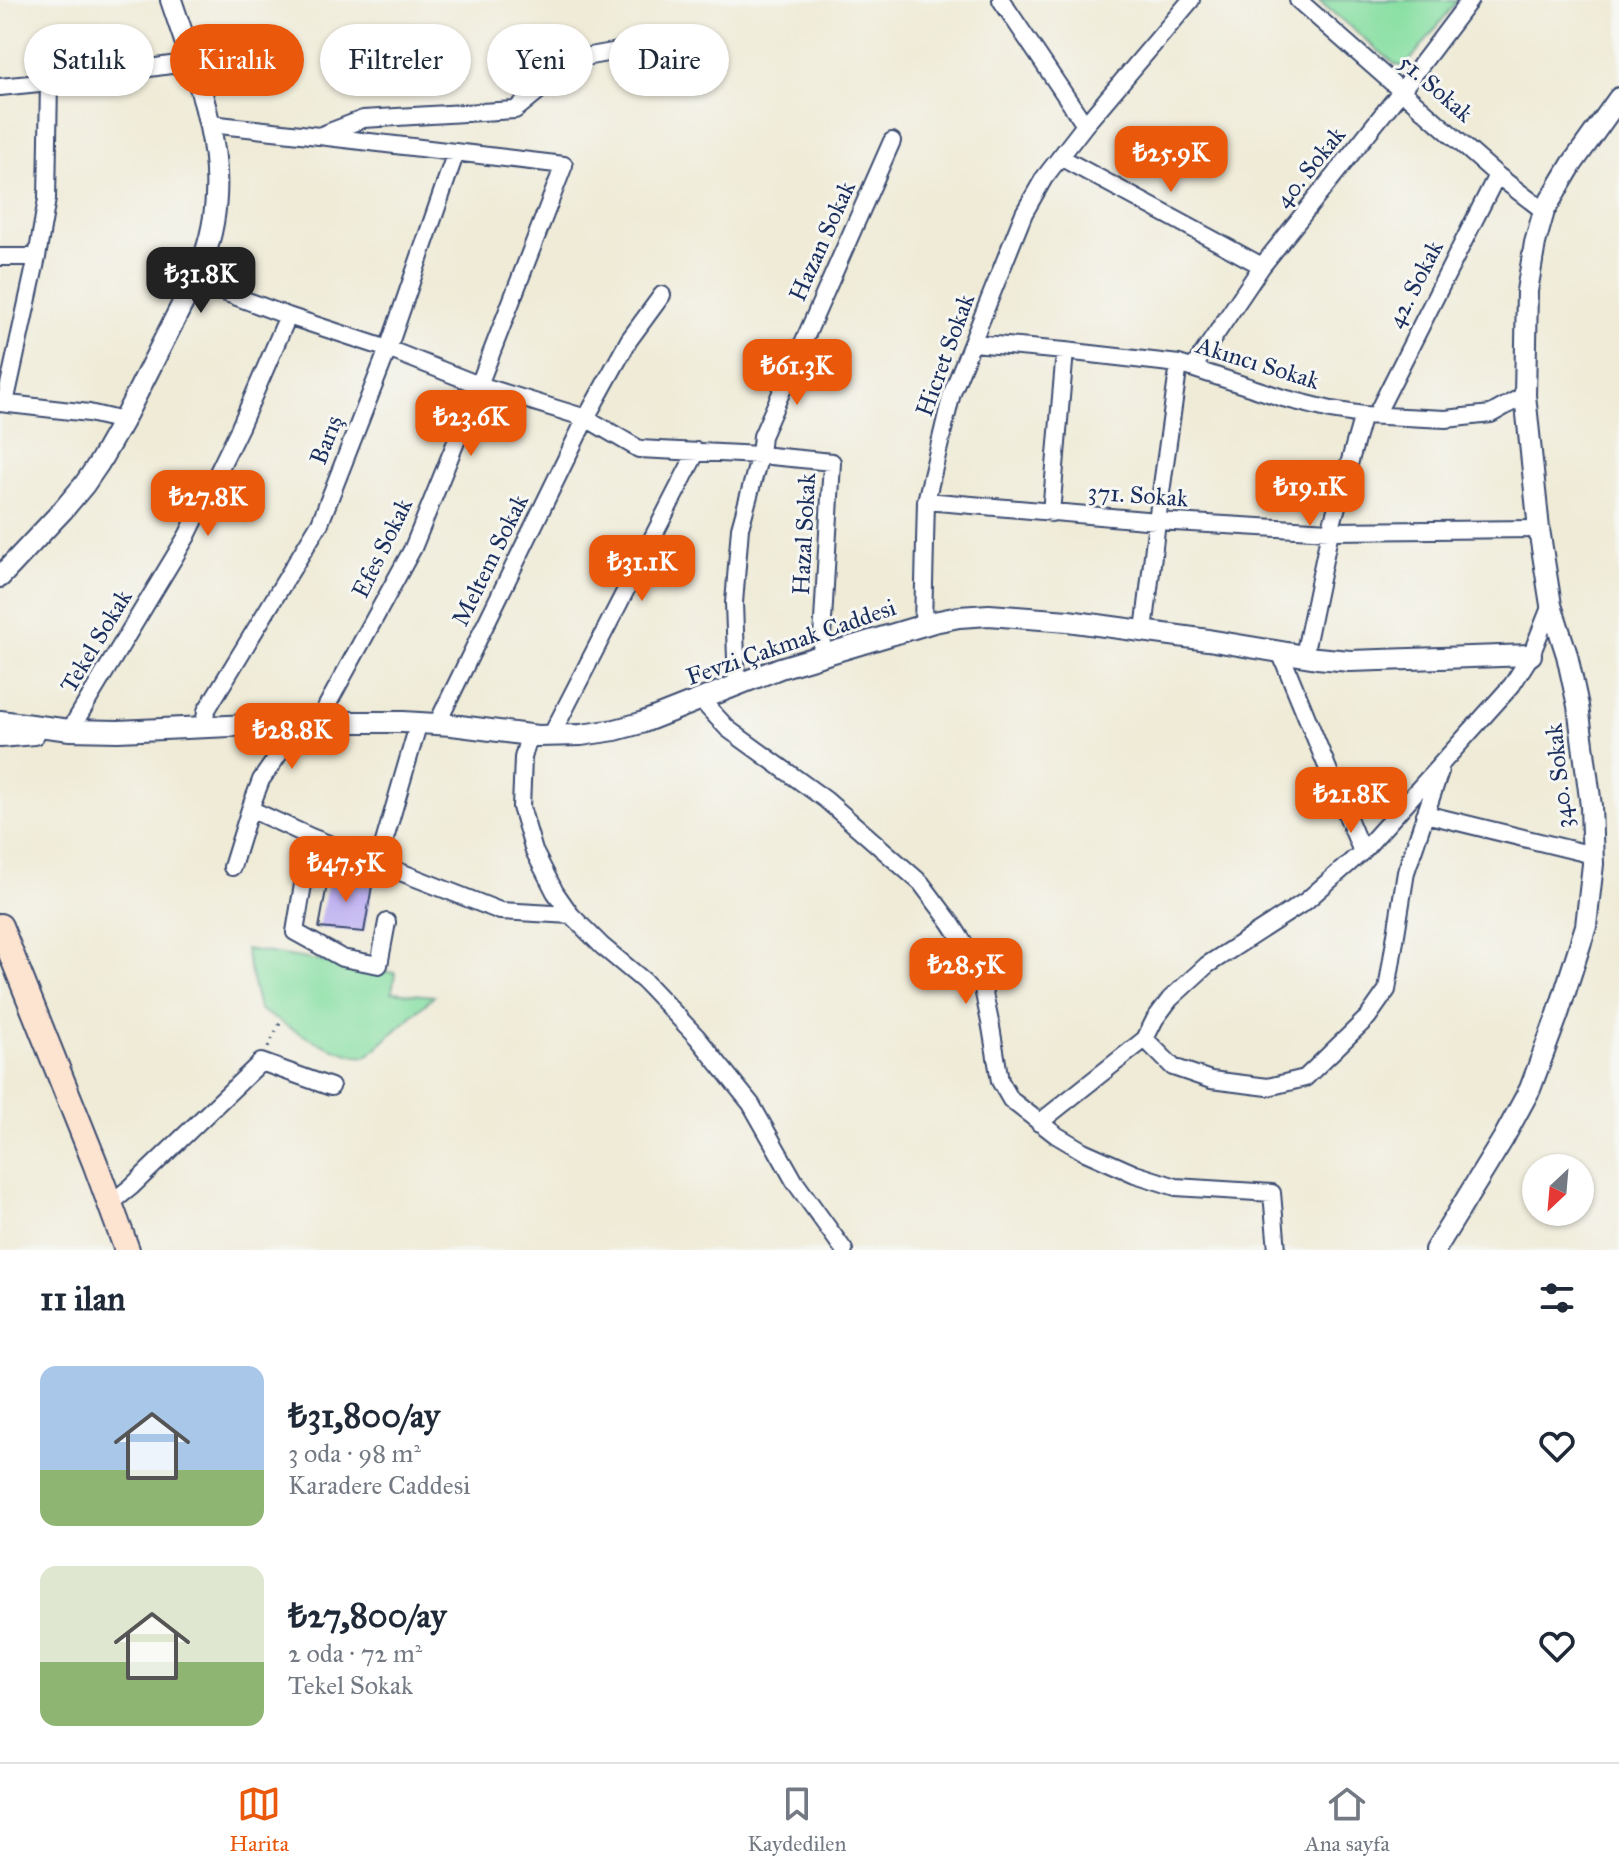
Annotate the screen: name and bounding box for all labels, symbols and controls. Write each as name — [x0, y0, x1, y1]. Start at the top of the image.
chip: Satılık — [24, 24, 154, 96]
chip: Kiralık — [170, 24, 304, 96]
chip: Filtreler — [320, 24, 471, 96]
chip: Yeni — [487, 24, 593, 96]
chip: Daire — [609, 24, 729, 96]
street label: 51. Sokak — [1393, 47, 1480, 129]
street label: 40. Sokak — [1268, 120, 1352, 214]
pin: ₺25.9K — [1106, 126, 1236, 194]
text: ₺25.9K — [1133, 136, 1209, 168]
street label: Hazan Sokak — [782, 175, 862, 306]
street label: 42. Sokak — [1380, 234, 1450, 333]
pin: ₺31.8K — [136, 247, 266, 315]
text: ₺31.8K — [164, 257, 238, 289]
street label: Hicret Sokak — [909, 289, 981, 420]
street label: Akıncı Sokak — [1192, 330, 1324, 396]
pin: ₺61.3K — [732, 339, 862, 407]
text: ₺61.3K — [761, 349, 833, 381]
pin: ₺23.6K — [406, 390, 536, 458]
text: ₺23.6K — [433, 400, 509, 432]
street label: Barış — [303, 411, 349, 469]
pin: ₺19.1K — [1245, 460, 1375, 528]
pin: ₺27.8K — [143, 470, 273, 538]
text: ₺19.1K — [1273, 470, 1347, 502]
street label: Hazal Sokak — [786, 471, 822, 596]
street label: 371. Sokak — [1087, 477, 1190, 514]
text: ₺27.8K — [169, 480, 247, 512]
street label: Meltem Sokak — [445, 488, 535, 631]
street label: Efes Sokak — [345, 492, 419, 603]
pin: ₺31.1K — [577, 535, 707, 603]
text: ₺31.1K — [607, 545, 677, 577]
street label: Tekel Sokak — [53, 583, 139, 698]
street label: Fevzi Çakmak Caddesi — [682, 592, 900, 692]
pin: ₺28.8K — [227, 703, 357, 771]
text: ₺28.8K — [252, 713, 332, 745]
street label: 340. Sokak — [1538, 721, 1579, 830]
pin: ₺21.8K — [1286, 767, 1416, 835]
text: ₺21.8K — [1313, 777, 1389, 809]
pin: ₺47.5K — [281, 836, 411, 904]
text: ₺47.5K — [307, 846, 385, 878]
pin: ₺28.5K — [901, 938, 1031, 1006]
text: ₺28.5K — [927, 948, 1005, 980]
north arrow — [1522, 1154, 1594, 1226]
map controls — [1522, 1154, 1594, 1226]
icon: filters — [1535, 1276, 1579, 1320]
text: 11 ilan — [40, 1278, 125, 1319]
text: ₺31,800/ay — [288, 1395, 440, 1436]
icon: home — [104, 1398, 200, 1494]
icon: heart — [1535, 1424, 1579, 1468]
text: 3 oda · 98 m² — [288, 1437, 421, 1469]
text: Karadere Caddesi — [288, 1469, 470, 1501]
text: ₺27,800/ay — [288, 1595, 446, 1636]
icon: home — [104, 1598, 200, 1694]
icon: heart — [1535, 1624, 1579, 1668]
text: 2 oda · 72 m² — [288, 1637, 422, 1669]
text: Tekel Sokak — [288, 1669, 413, 1701]
tab: Harita — [229, 1782, 289, 1857]
tab: Kaydedilen — [747, 1782, 846, 1857]
tab: Ana sayfa — [1305, 1782, 1390, 1857]

